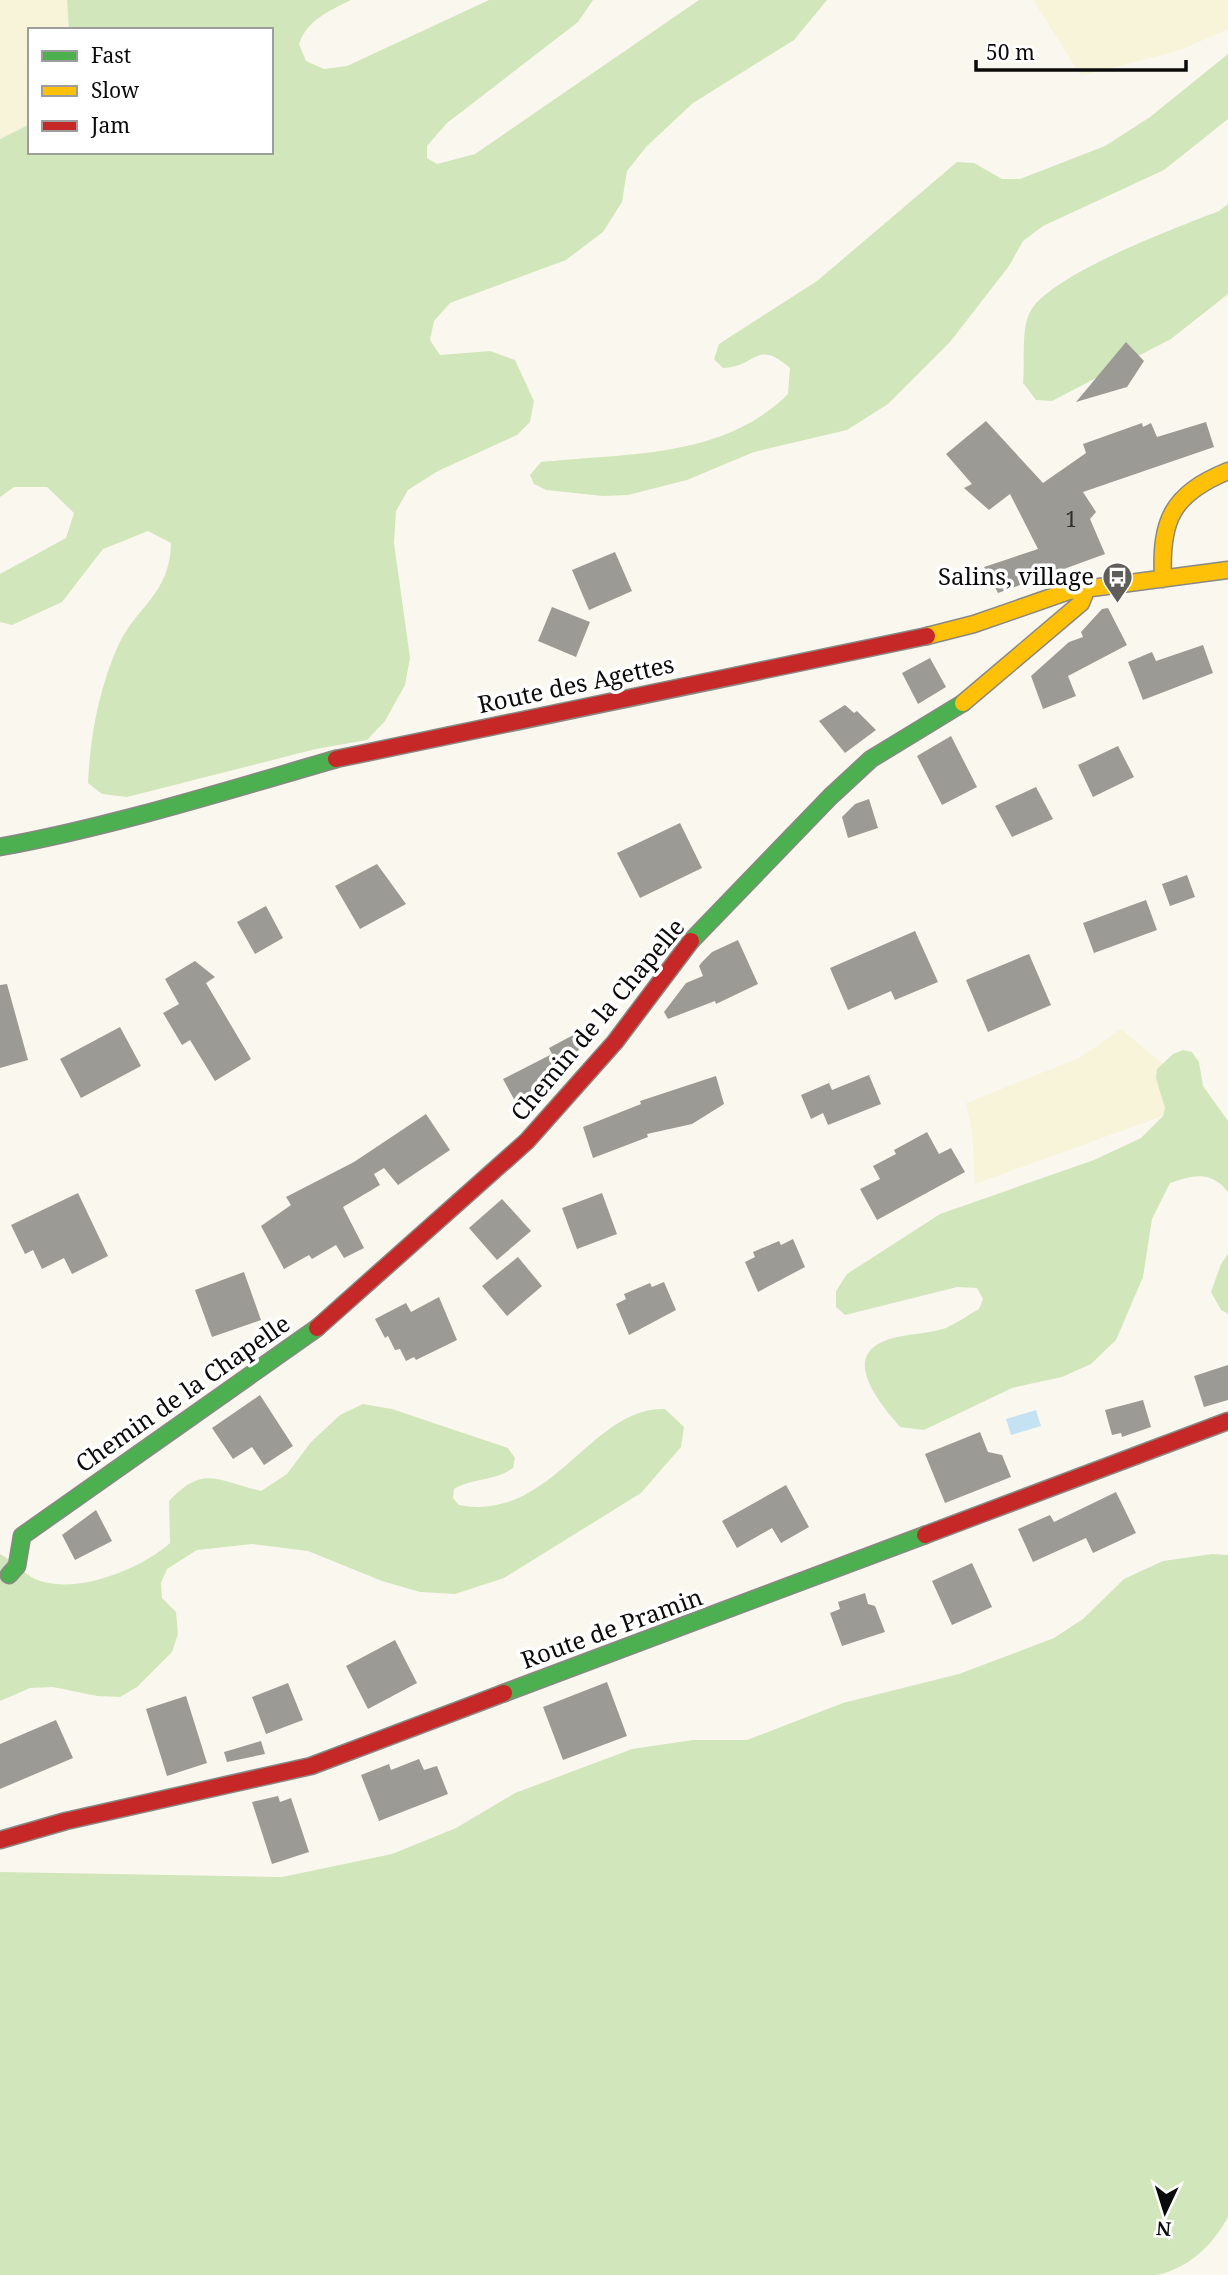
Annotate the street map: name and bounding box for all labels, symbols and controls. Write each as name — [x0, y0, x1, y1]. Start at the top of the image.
legend — [28, 28, 273, 154]
scale bar — [976, 28, 1186, 72]
text: 50 m — [986, 38, 1035, 66]
text: Fast — [91, 41, 131, 69]
text: Slow — [91, 76, 140, 104]
text: Jam — [90, 111, 130, 139]
house number: 1 — [1065, 505, 1077, 533]
place label: Salins, village — [938, 559, 1094, 592]
bus stop icon: Salins, village — [1100, 560, 1134, 604]
street label: Route des Agettes — [475, 647, 677, 720]
street label: Chemin de la Chapelle — [502, 911, 691, 1127]
street label: Chemin de la Chapelle — [68, 1306, 296, 1479]
street label: Route de Pramin — [516, 1579, 707, 1676]
north arrow — [1130, 2177, 1200, 2247]
text: N — [1155, 2215, 1172, 2242]

